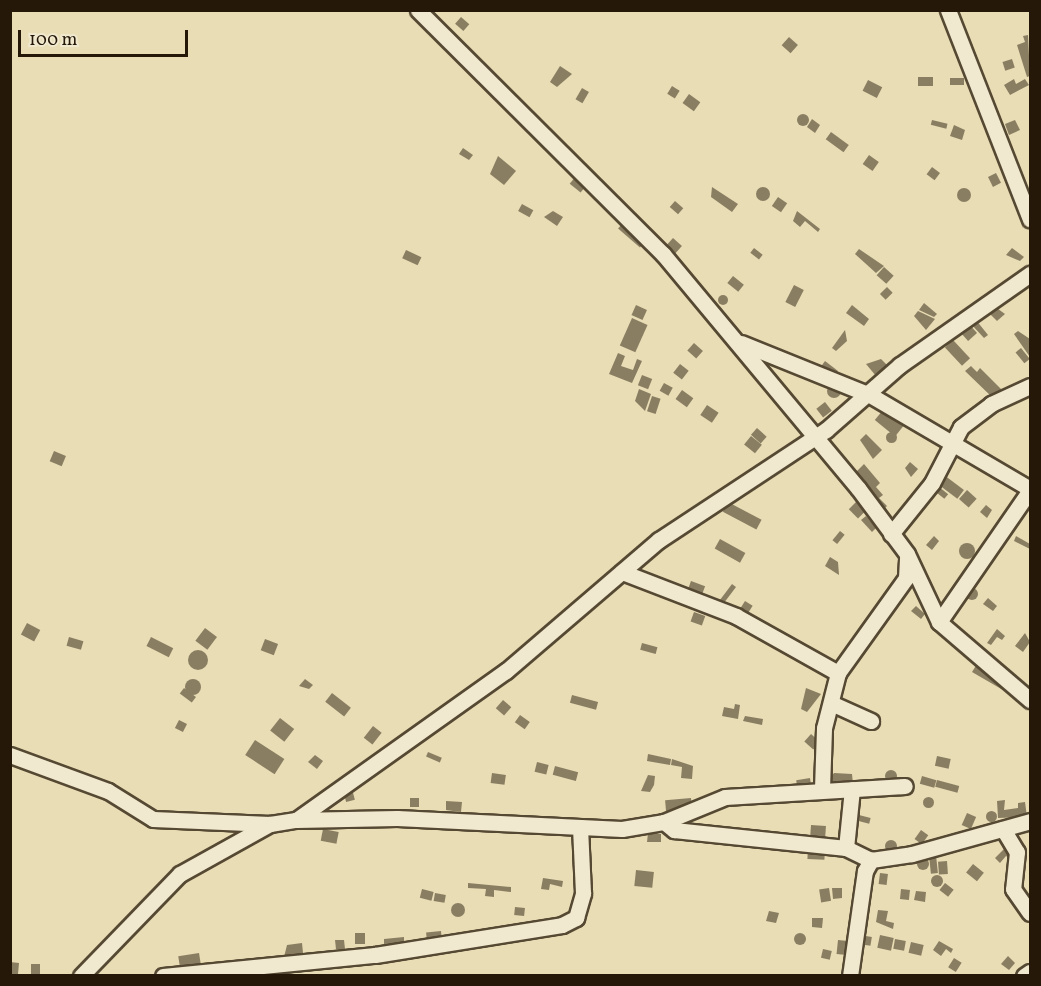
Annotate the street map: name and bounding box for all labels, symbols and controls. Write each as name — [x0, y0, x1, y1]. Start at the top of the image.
scale bar — [21, 18, 190, 56]
text: 100 m — [29, 28, 78, 53]

